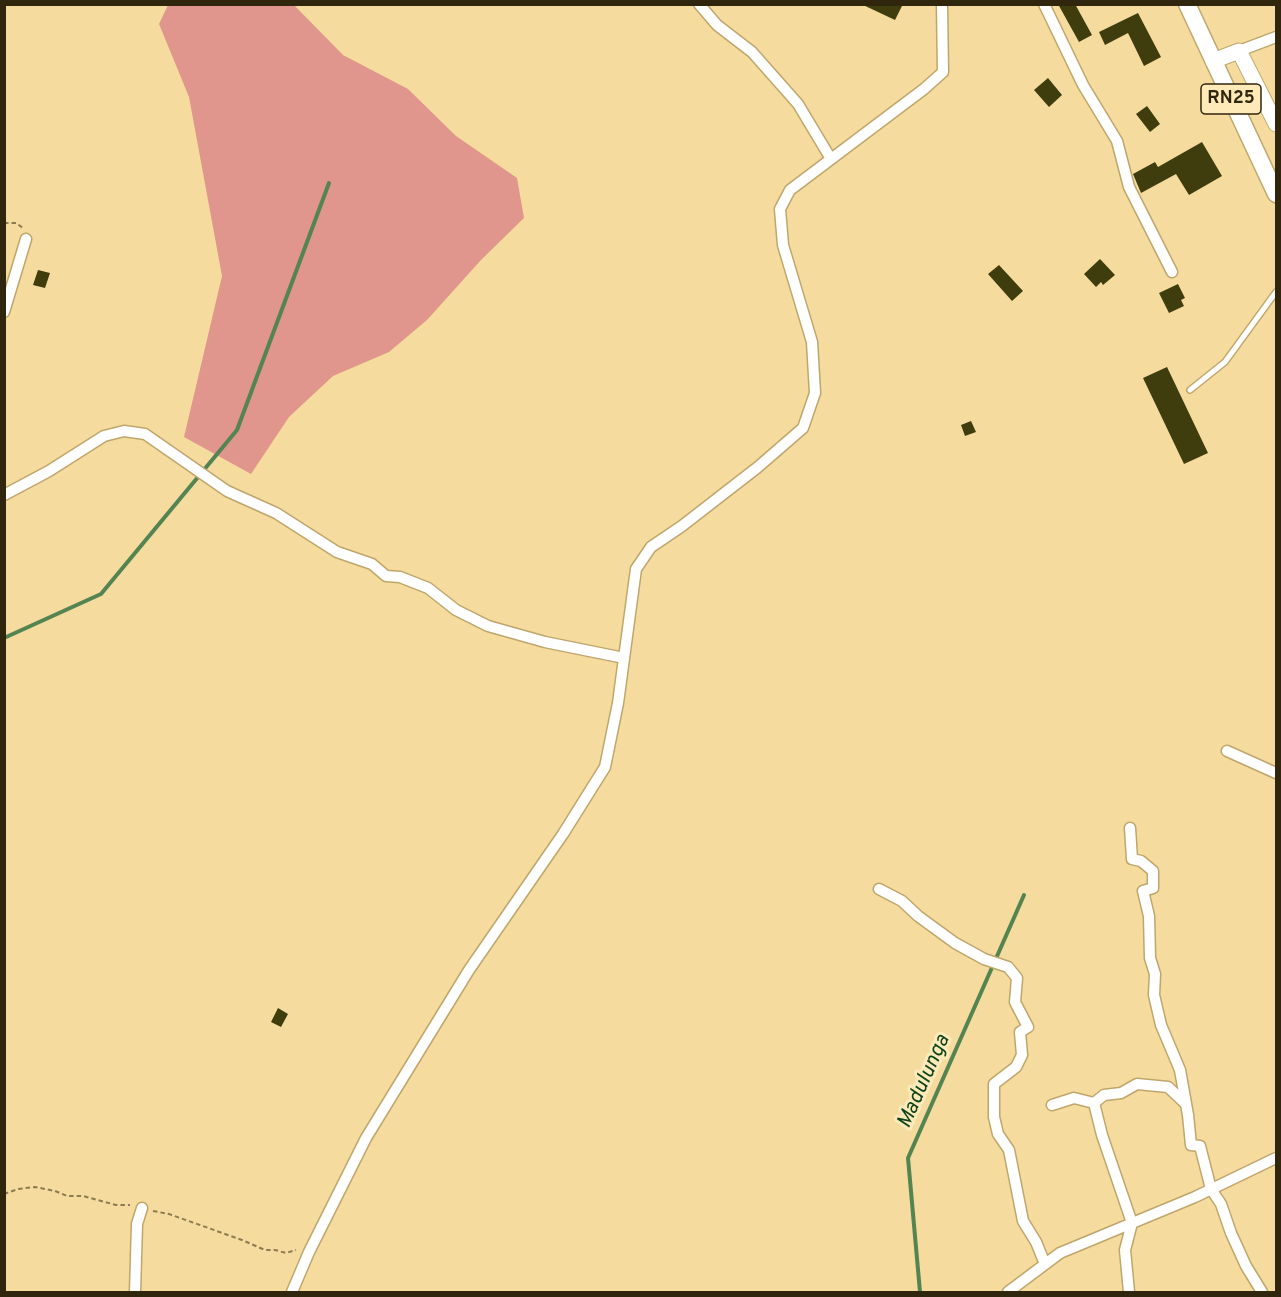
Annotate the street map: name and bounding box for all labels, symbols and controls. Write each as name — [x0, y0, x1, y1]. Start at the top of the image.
road number: RN25 — [1201, 84, 1261, 114]
water label: Madulunga — [893, 1031, 957, 1133]

